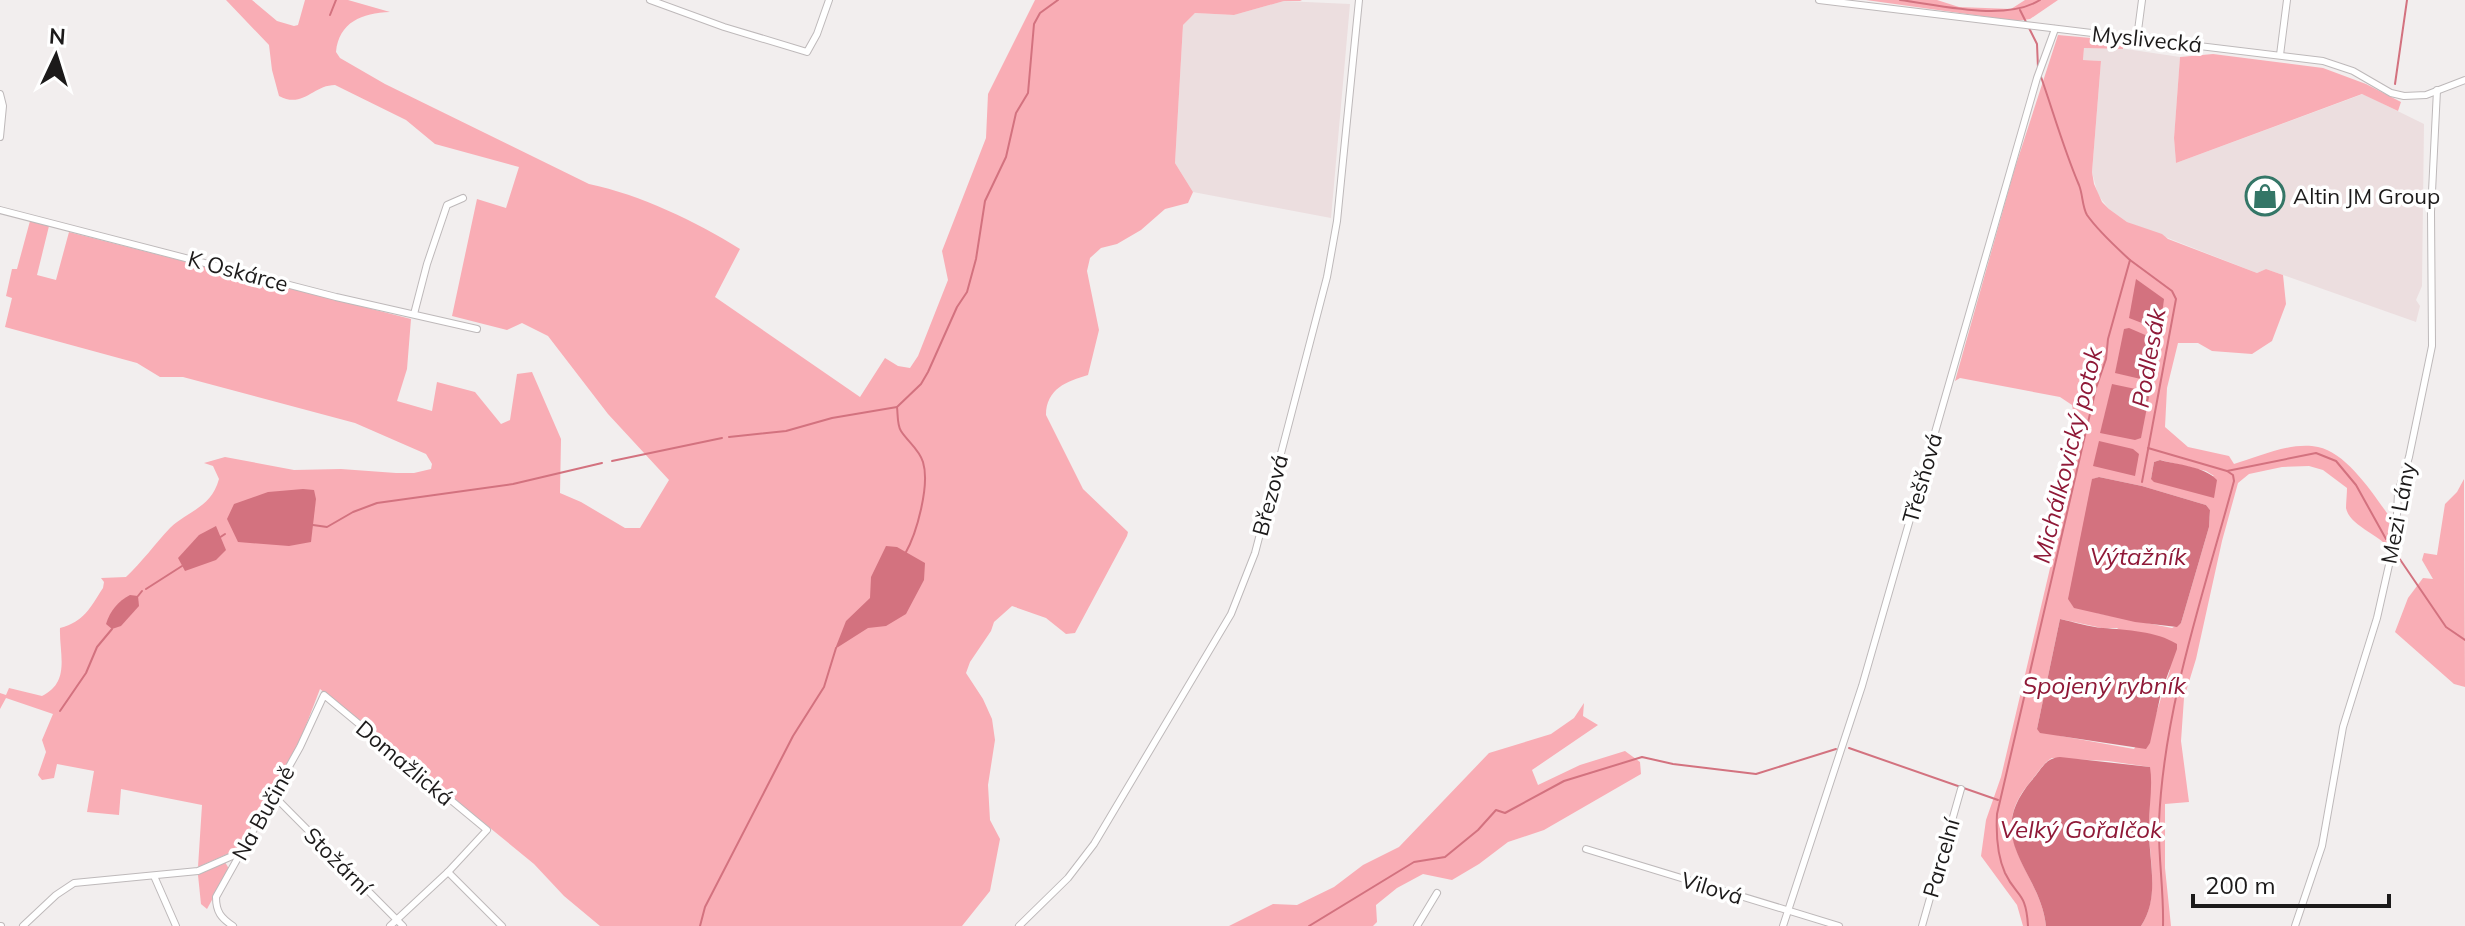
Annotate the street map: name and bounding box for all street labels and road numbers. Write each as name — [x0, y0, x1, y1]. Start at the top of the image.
street label: Myslivecká — [2091, 19, 2203, 59]
street label: K Oskárce — [185, 244, 291, 298]
street label: Třešňová — [1896, 430, 1948, 526]
street label: Březová — [1246, 451, 1294, 539]
street label: Mezi Lány — [2374, 460, 2422, 566]
street label: Domažlická — [350, 714, 460, 812]
street label: Na Bučině — [226, 761, 300, 865]
street label: Parcelní — [1916, 814, 1966, 901]
street label: Stožární — [298, 821, 379, 902]
street label: Vilová — [1678, 865, 1746, 911]

